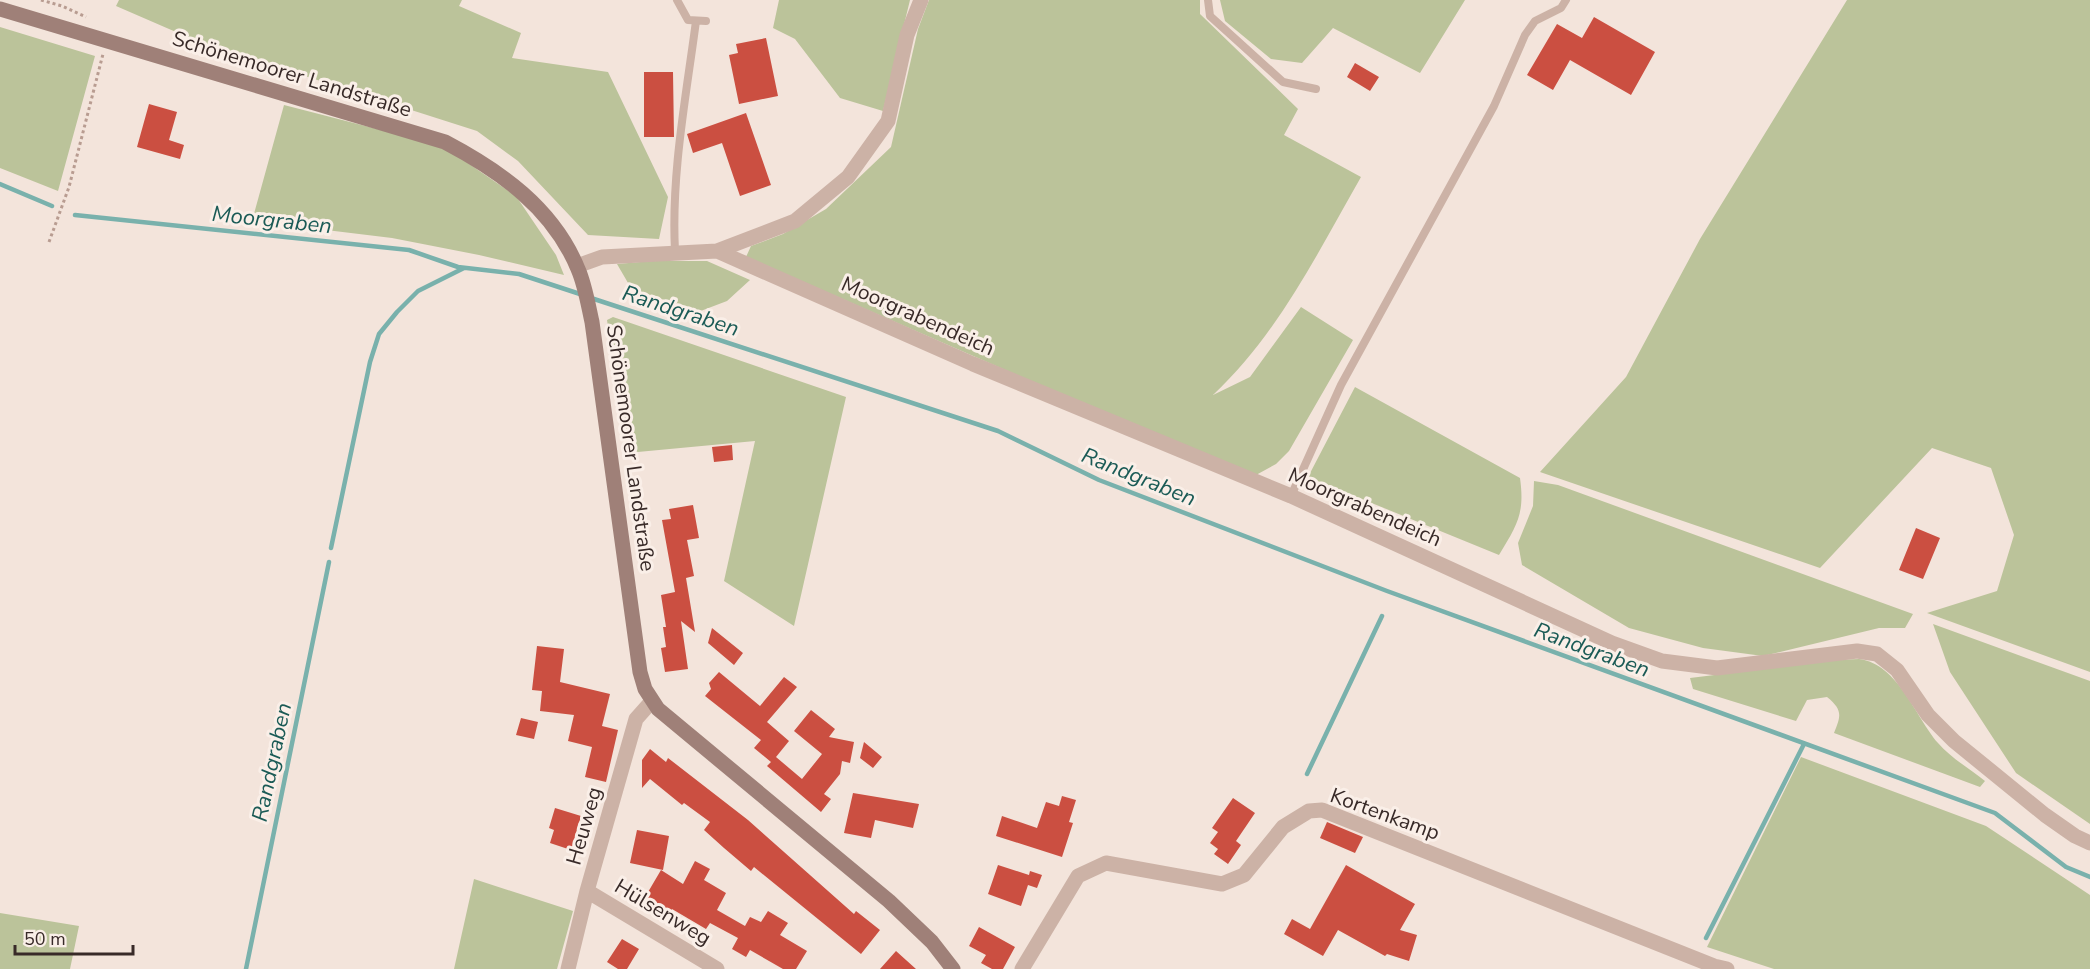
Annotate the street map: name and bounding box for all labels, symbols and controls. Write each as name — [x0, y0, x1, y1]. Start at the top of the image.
street label: Schönemoorer Landstraße — [169, 24, 415, 124]
water label: Moorgraben — [210, 199, 333, 241]
street label: Moorgrabendeich — [837, 270, 999, 362]
water label: Randgraben — [619, 278, 743, 344]
street label: Schönemoorer Landstraße — [600, 323, 662, 573]
water label: Randgraben — [1077, 440, 1200, 514]
street label: Moorgrabendeich — [1284, 461, 1446, 553]
water label: Randgraben — [1530, 615, 1654, 685]
water label: Randgraben — [245, 700, 299, 825]
street label: Kortenkamp — [1326, 781, 1444, 847]
street label: Heuweg — [560, 784, 608, 868]
street label: Hülsenweg — [610, 872, 716, 952]
scale bar — [15, 918, 134, 956]
text: 50 m — [24, 927, 66, 951]

